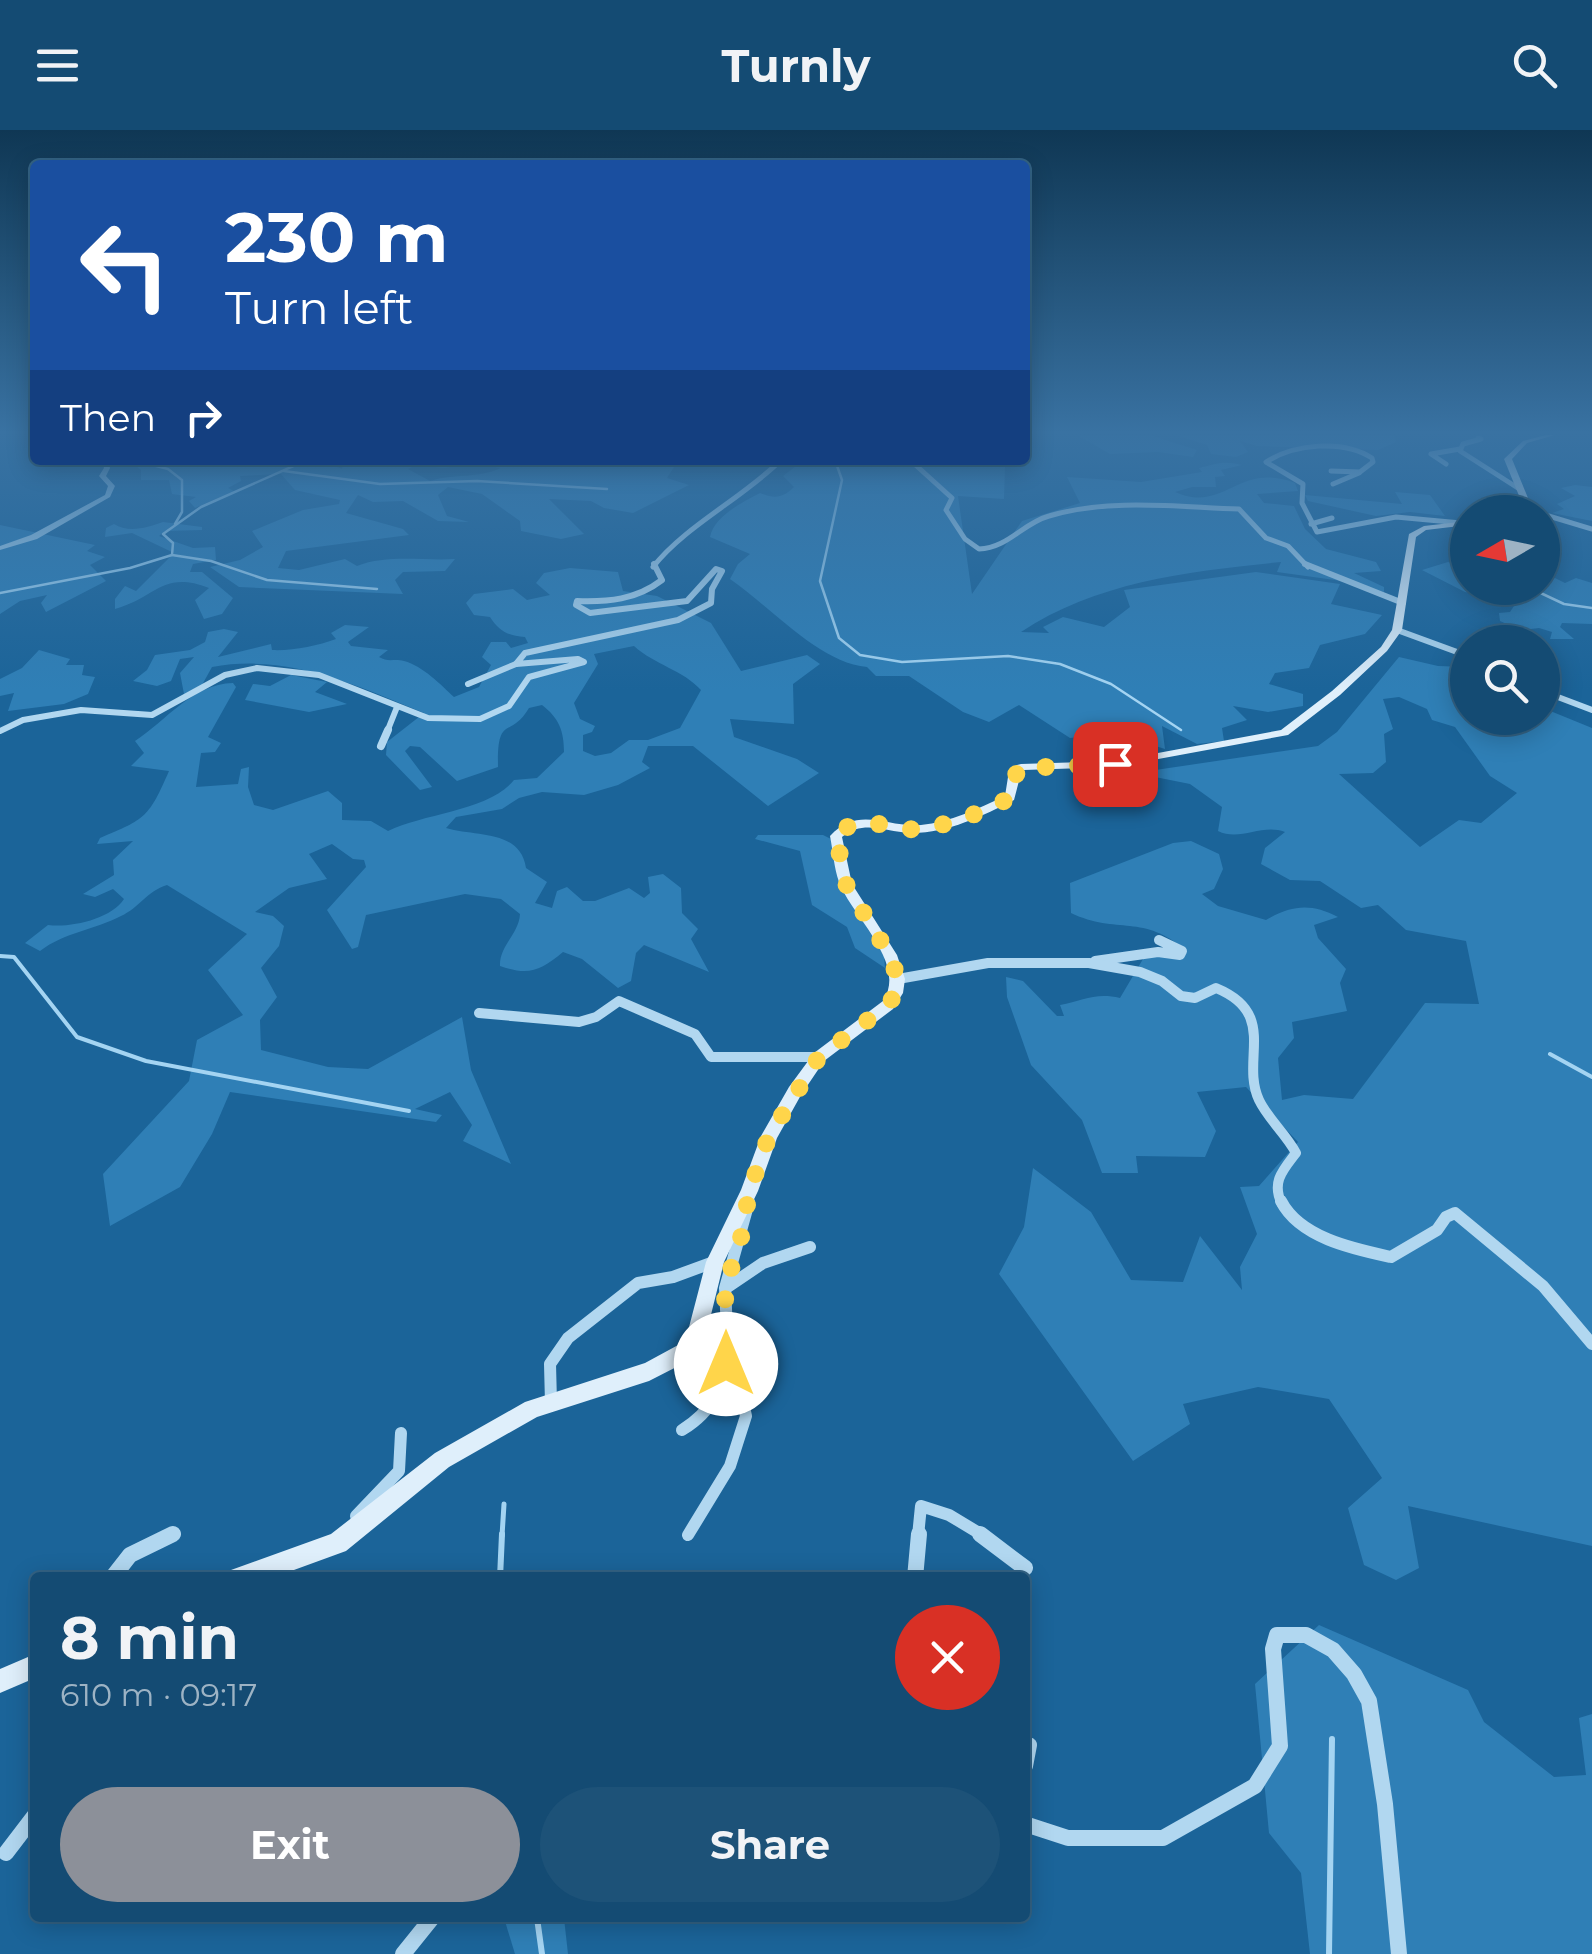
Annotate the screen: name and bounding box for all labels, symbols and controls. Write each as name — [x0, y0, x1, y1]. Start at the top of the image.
icon: menu — [30, 38, 85, 93]
text: Turnly — [722, 38, 870, 93]
icon: search — [1507, 38, 1562, 93]
text: 230 m — [225, 194, 449, 280]
icon: left — [60, 200, 190, 330]
text: Turn left — [225, 280, 413, 335]
icon: right — [176, 390, 231, 445]
text: Then — [60, 394, 156, 441]
north arrow — [1450, 495, 1560, 605]
map controls — [1450, 495, 1560, 735]
button: search — [1450, 625, 1560, 735]
pin — [1073, 722, 1158, 807]
icon: arrive — [1088, 737, 1143, 792]
position arrow — [674, 1312, 778, 1416]
text: 8 min — [60, 1601, 239, 1674]
button: close — [895, 1605, 1000, 1710]
text: 610 m · 09:17 — [60, 1675, 257, 1714]
button: Exit — [60, 1787, 520, 1902]
button: Share — [540, 1787, 1000, 1902]

